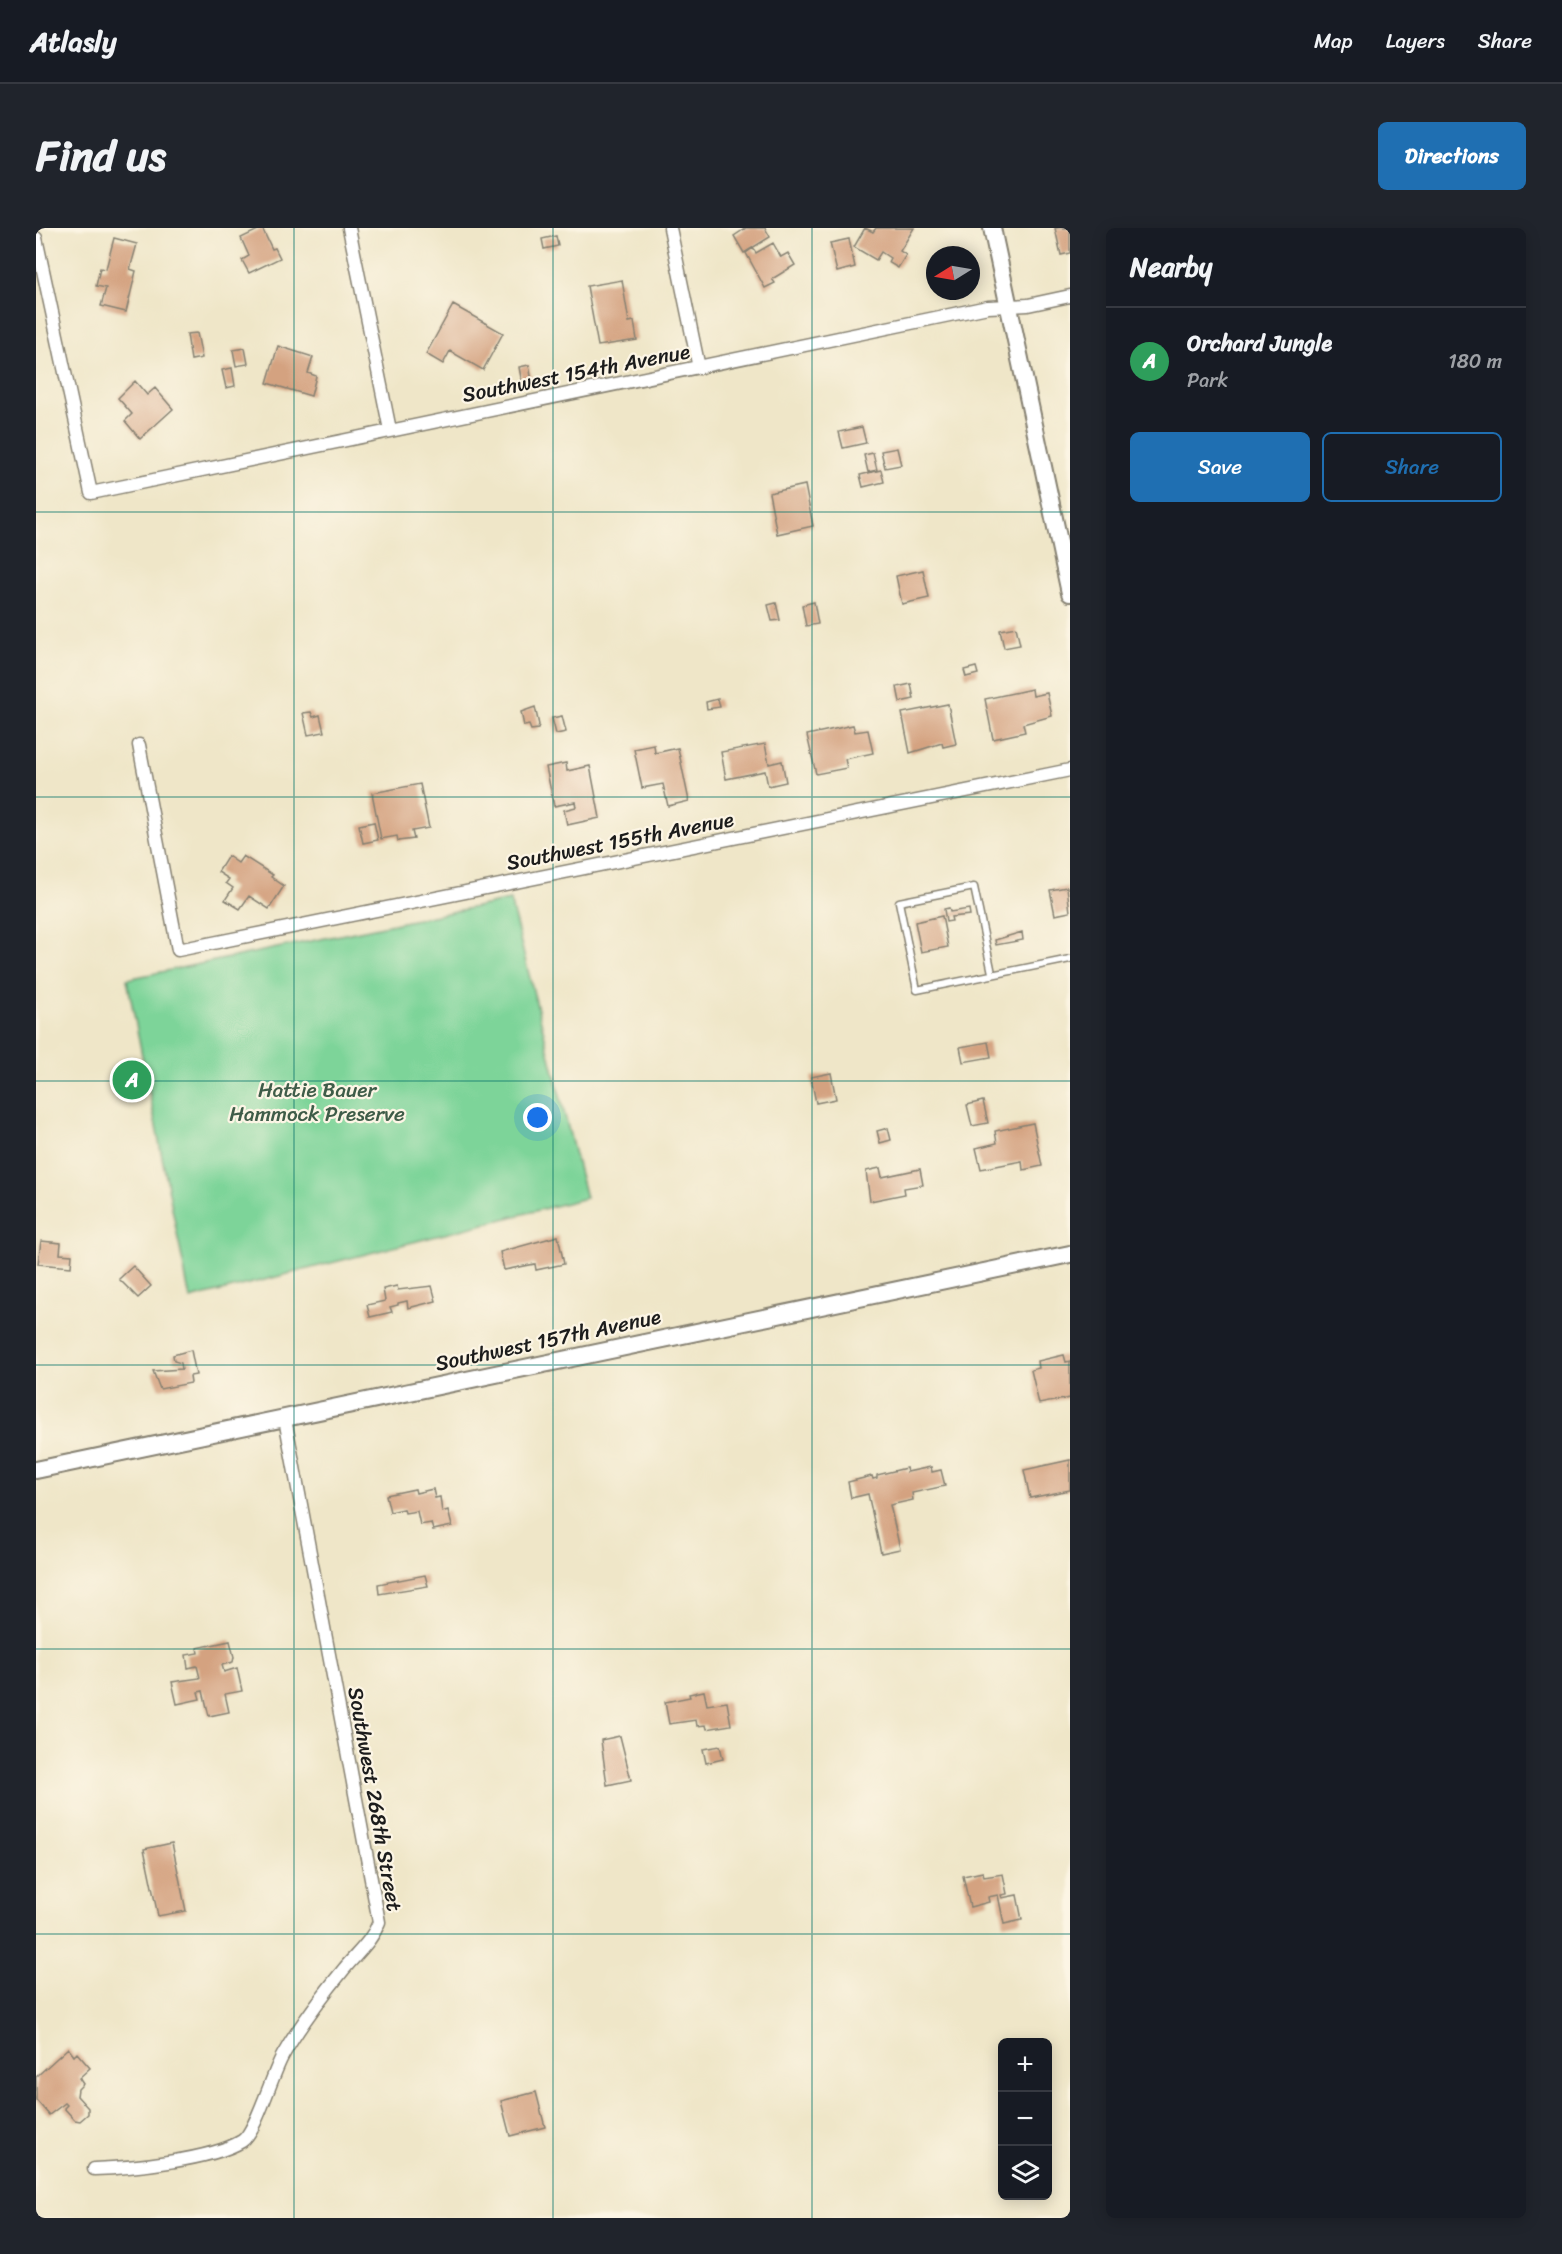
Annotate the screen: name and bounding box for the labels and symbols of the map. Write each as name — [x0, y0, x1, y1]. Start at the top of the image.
north arrow — [926, 246, 980, 300]
street label: Southwest 154th Avenue — [459, 332, 693, 414]
street label: Southwest 155th Avenue — [503, 800, 737, 882]
pin: A — [112, 1058, 152, 1102]
park label: Hattie Bauer Hammock Preserve — [229, 1071, 405, 1133]
your location — [523, 1103, 552, 1132]
street label: Southwest 157th Avenue — [432, 1297, 664, 1383]
street label: Southwest 268th Street — [337, 1684, 413, 1914]

